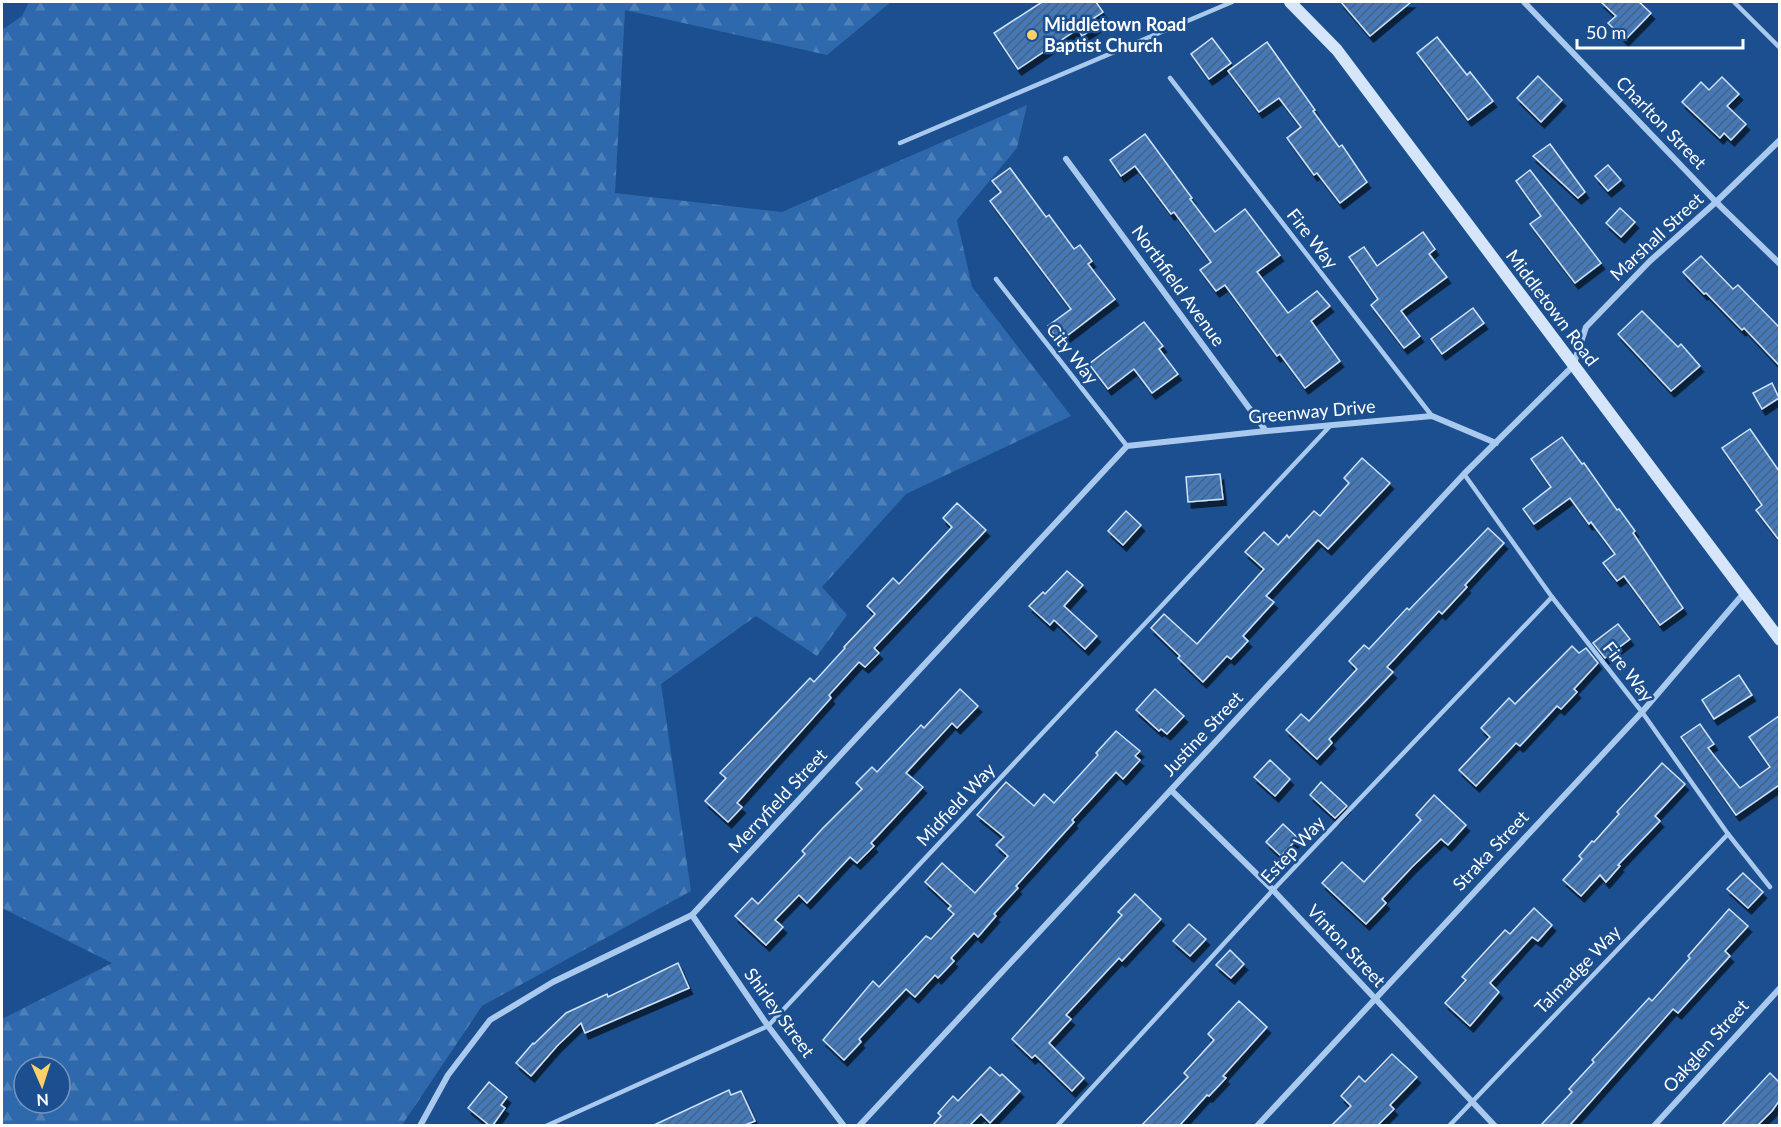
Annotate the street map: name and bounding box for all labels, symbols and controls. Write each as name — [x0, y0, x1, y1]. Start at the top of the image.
scale bar — [1577, 12, 1744, 50]
place label: Middletown Road Baptist Church — [1044, 13, 1186, 56]
text: 50 m — [1586, 21, 1626, 43]
marker: Middletown Road Baptist Church — [1025, 28, 1039, 42]
street label: Charlton Street — [1612, 71, 1712, 174]
street label: Marshall Street — [1605, 187, 1708, 285]
street label: Fire Way — [1283, 204, 1343, 273]
street label: Northfield Avenue — [1127, 221, 1230, 350]
street label: Middletown Road — [1502, 245, 1604, 370]
street label: City Way — [1042, 318, 1104, 389]
street label: Greenway Drive — [1248, 394, 1376, 428]
street label: Fire Way — [1599, 637, 1659, 706]
street label: Justine Street — [1157, 686, 1247, 780]
street label: Merryfield Street — [723, 743, 832, 857]
street label: Midfield Way — [911, 758, 1000, 850]
street label: Straka Street — [1448, 805, 1533, 895]
street label: Estep Way — [1256, 811, 1329, 888]
street label: Vinton Street — [1303, 899, 1391, 992]
street label: Talmadge Way — [1530, 920, 1625, 1018]
street label: Shirley Street — [740, 964, 820, 1062]
street label: Oakglen Street — [1658, 994, 1753, 1096]
north arrow — [12, 1055, 72, 1115]
text: N — [36, 1091, 49, 1110]

